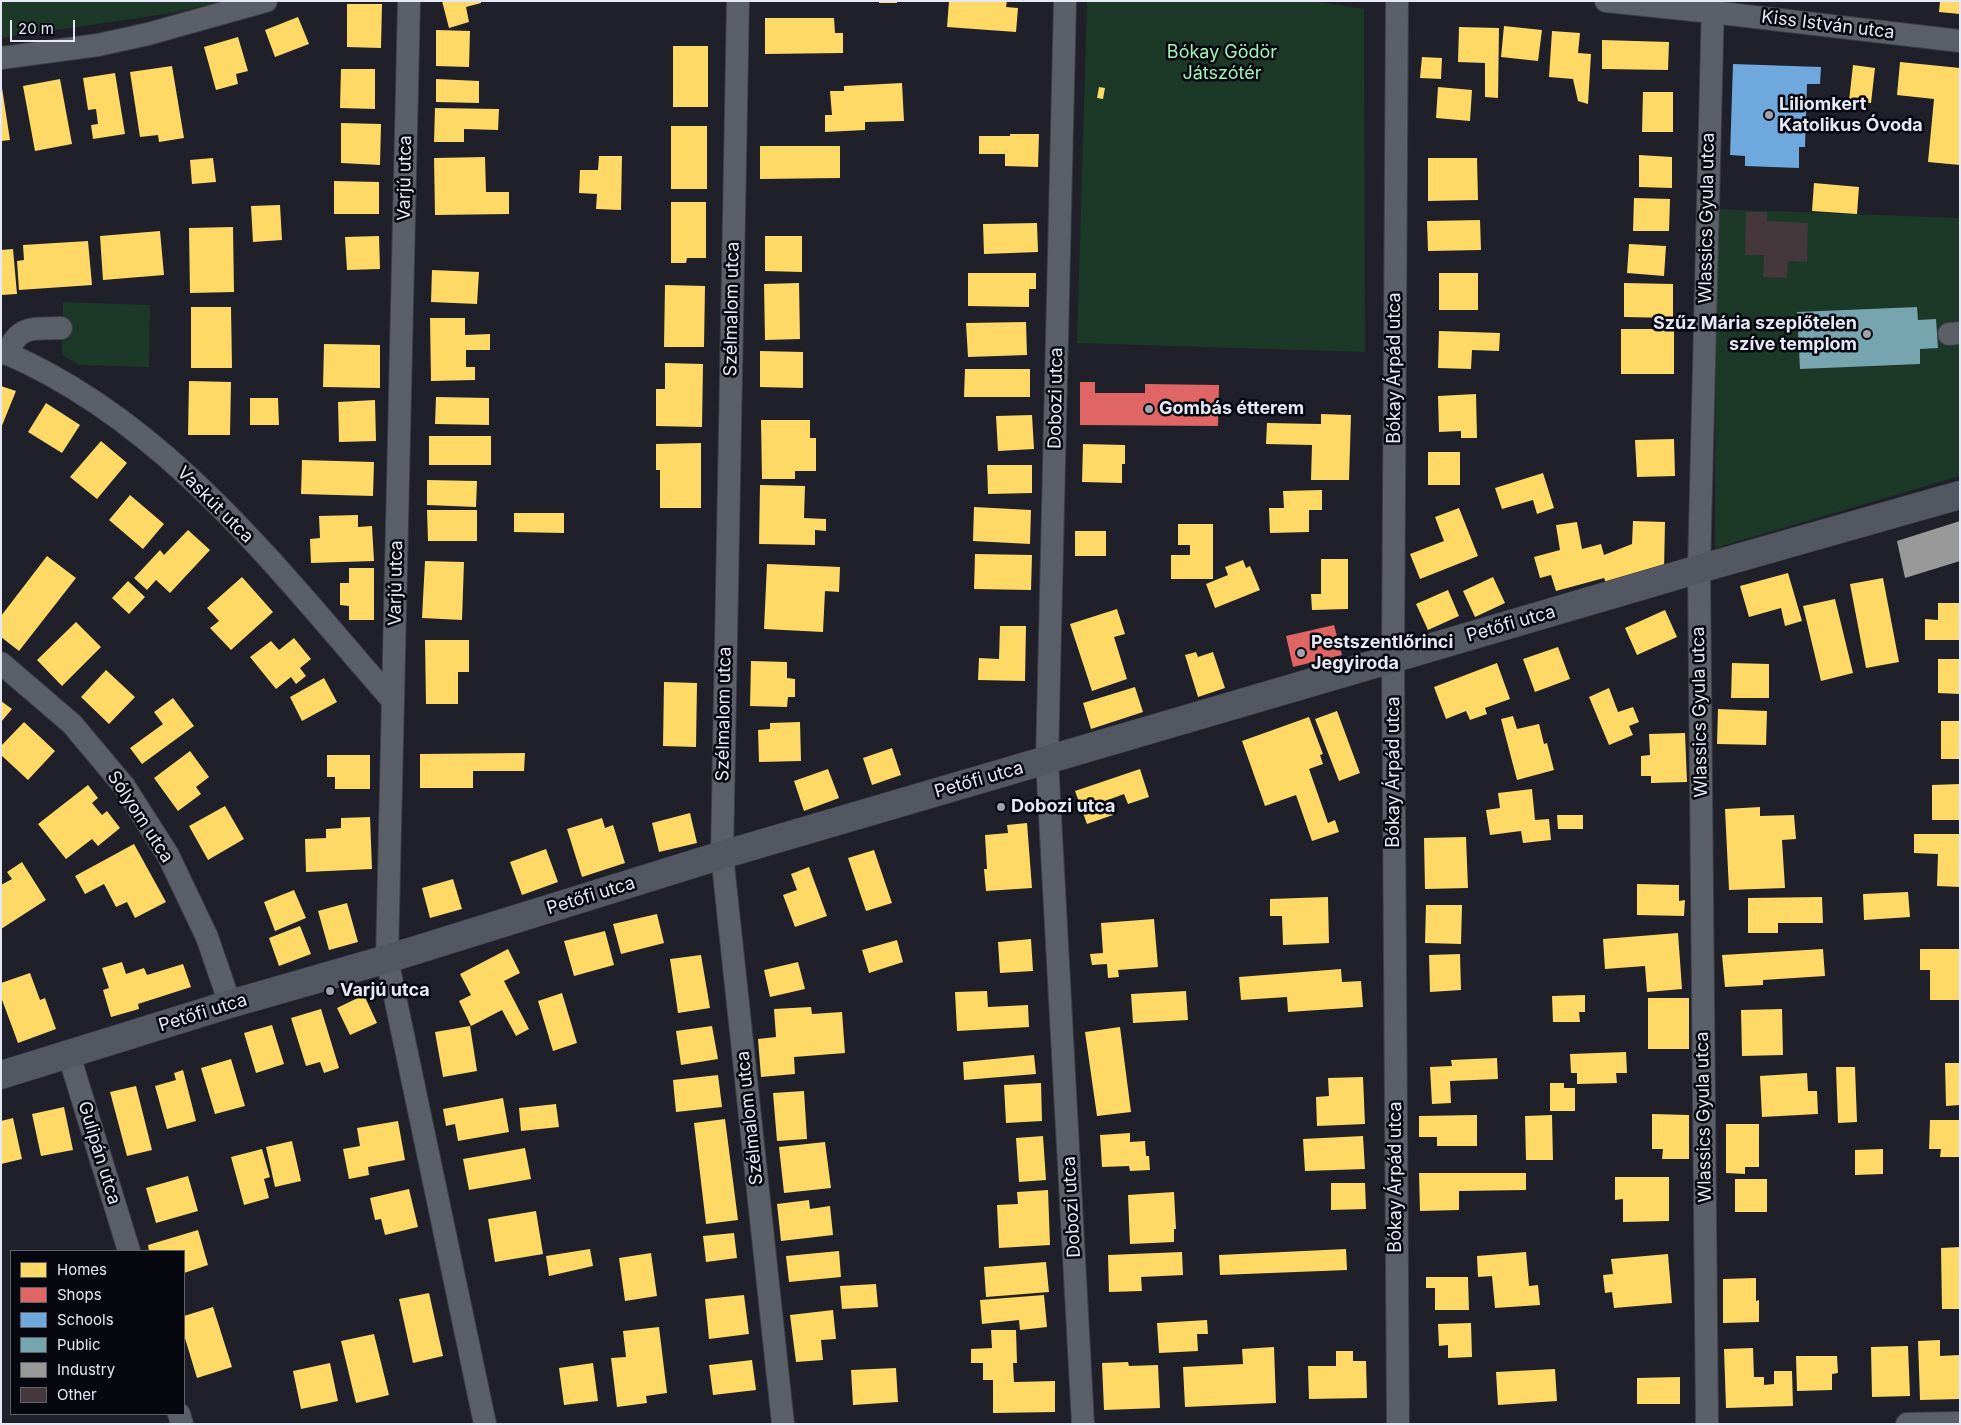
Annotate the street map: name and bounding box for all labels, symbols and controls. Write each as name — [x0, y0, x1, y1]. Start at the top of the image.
street label: Kiss István utca — [1760, 6, 1896, 44]
scale bar — [12, 10, 78, 42]
text: 20 m — [18, 19, 54, 38]
park label: Bókay Gödör Játszótér — [1167, 42, 1277, 84]
place label: Liliomkert Katolikus Óvoda — [1779, 94, 1923, 136]
marker: Liliomkert Katolikus Óvoda — [1763, 109, 1775, 121]
street label: Wlassics Gyula utca — [1695, 132, 1719, 304]
street label: Varjú utca — [393, 135, 417, 221]
street label: Szélmalom utca — [720, 241, 744, 377]
street label: Bókay Árpád utca — [1384, 292, 1406, 444]
place label: Szűz Mária szeplőtelen szíve templom — [1653, 313, 1857, 356]
marker: Szűz Mária szeplőtelen szíve templom — [1861, 328, 1873, 340]
street label: Dobozi utca — [1044, 347, 1068, 449]
place label: Gombás étterem — [1159, 398, 1304, 420]
marker: Gombás étterem — [1143, 403, 1155, 415]
street label: Vaskút utca — [172, 462, 258, 548]
street label: Varjú utca — [384, 540, 408, 626]
street label: Petőfi utca — [1464, 601, 1558, 647]
street label: Wlassics Gyula utca — [1688, 626, 1712, 798]
place label: Pestszentlőrinci Jegyiroda — [1311, 632, 1453, 674]
street label: Szélmalom utca — [712, 646, 736, 782]
marker: Pestszentlőrinci Jegyiroda — [1295, 647, 1307, 659]
street label: Bókay Árpád utca — [1383, 696, 1405, 848]
street label: Petőfi utca — [932, 757, 1026, 803]
street label: Sólyom utca — [102, 767, 178, 867]
place label: Dobozi utca — [1011, 796, 1115, 818]
marker: Dobozi utca — [995, 801, 1007, 813]
street label: Petőfi utca — [544, 872, 638, 920]
place label: Varjú utca — [340, 980, 430, 1002]
marker: Varjú utca — [324, 985, 336, 997]
street label: Petőfi utca — [156, 989, 250, 1037]
street label: Wlassics Gyula utca — [1692, 1031, 1716, 1203]
street label: Szélmalom utca — [732, 1050, 768, 1186]
street label: Gulipán utca — [73, 1099, 125, 1207]
street label: Bókay Árpád utca — [1385, 1101, 1407, 1253]
street label: Dobozi utca — [1059, 1156, 1085, 1258]
legend — [10, 1250, 185, 1415]
text: Homes — [57, 1260, 107, 1279]
text: Shops — [57, 1285, 102, 1304]
text: Schools — [57, 1310, 114, 1329]
text: Public — [57, 1335, 100, 1354]
text: Industry — [57, 1360, 115, 1379]
text: Other — [57, 1385, 97, 1404]

